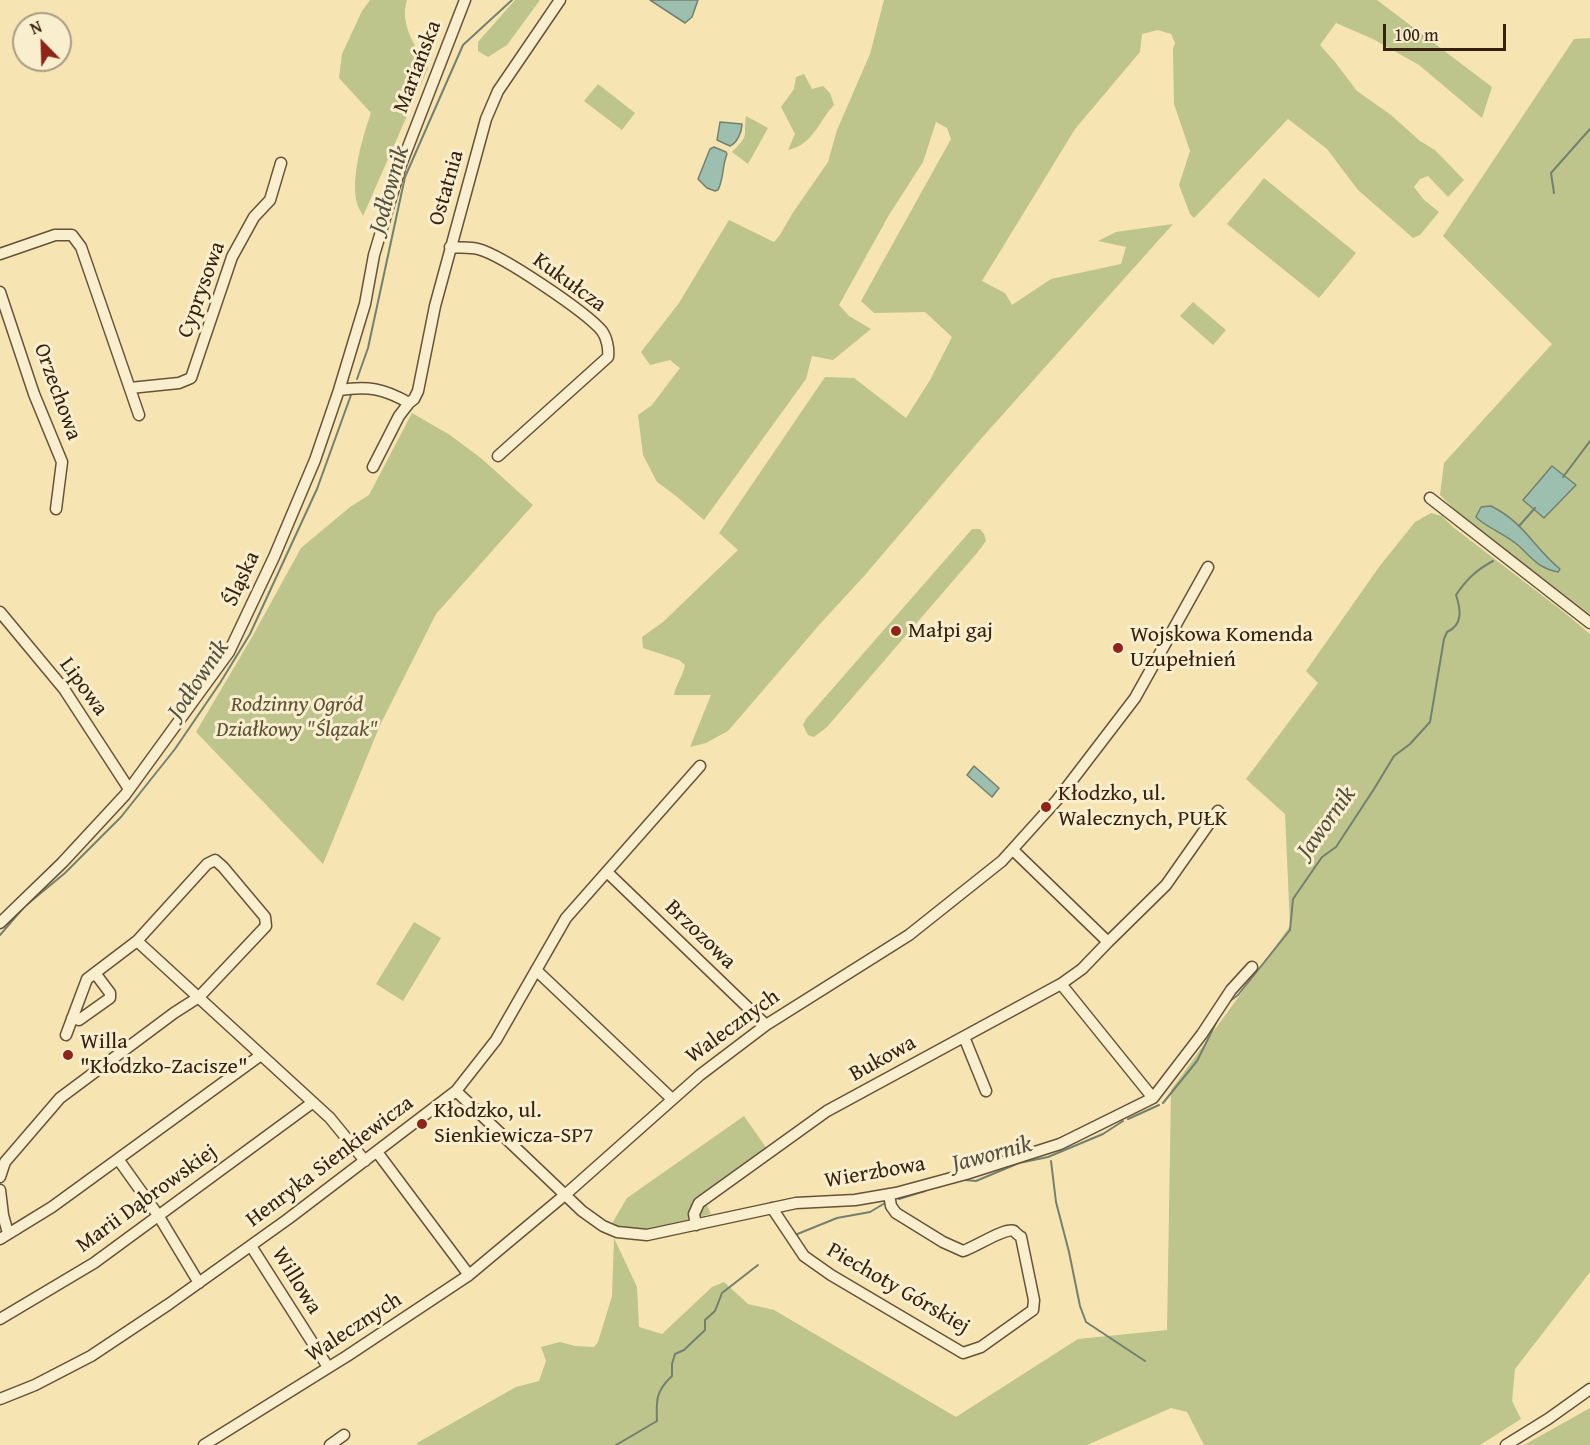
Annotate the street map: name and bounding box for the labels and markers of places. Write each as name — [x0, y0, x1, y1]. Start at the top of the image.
place label: Małpi gaj — [908, 618, 993, 644]
place label: Wojskowa Komenda Uzupełnień — [1130, 622, 1313, 674]
marker: Małpi gaj — [889, 624, 903, 638]
marker: Wojskowa Komenda Uzupełnień — [1111, 641, 1125, 655]
place label: Kłodzko, ul. Walecznych, PUŁK — [1058, 781, 1227, 832]
marker: Kłodzko, ul. Walecznych, PUŁK — [1039, 800, 1053, 814]
place label: Willa "Kłodzko-Zacisze" — [80, 1029, 248, 1080]
marker: Willa "Kłodzko-Zacisze" — [61, 1048, 75, 1062]
place label: Kłodzko, ul. Sienkiewicza-SP7 — [434, 1098, 594, 1150]
marker: Kłodzko, ul. Sienkiewicza-SP7 — [415, 1117, 429, 1131]

